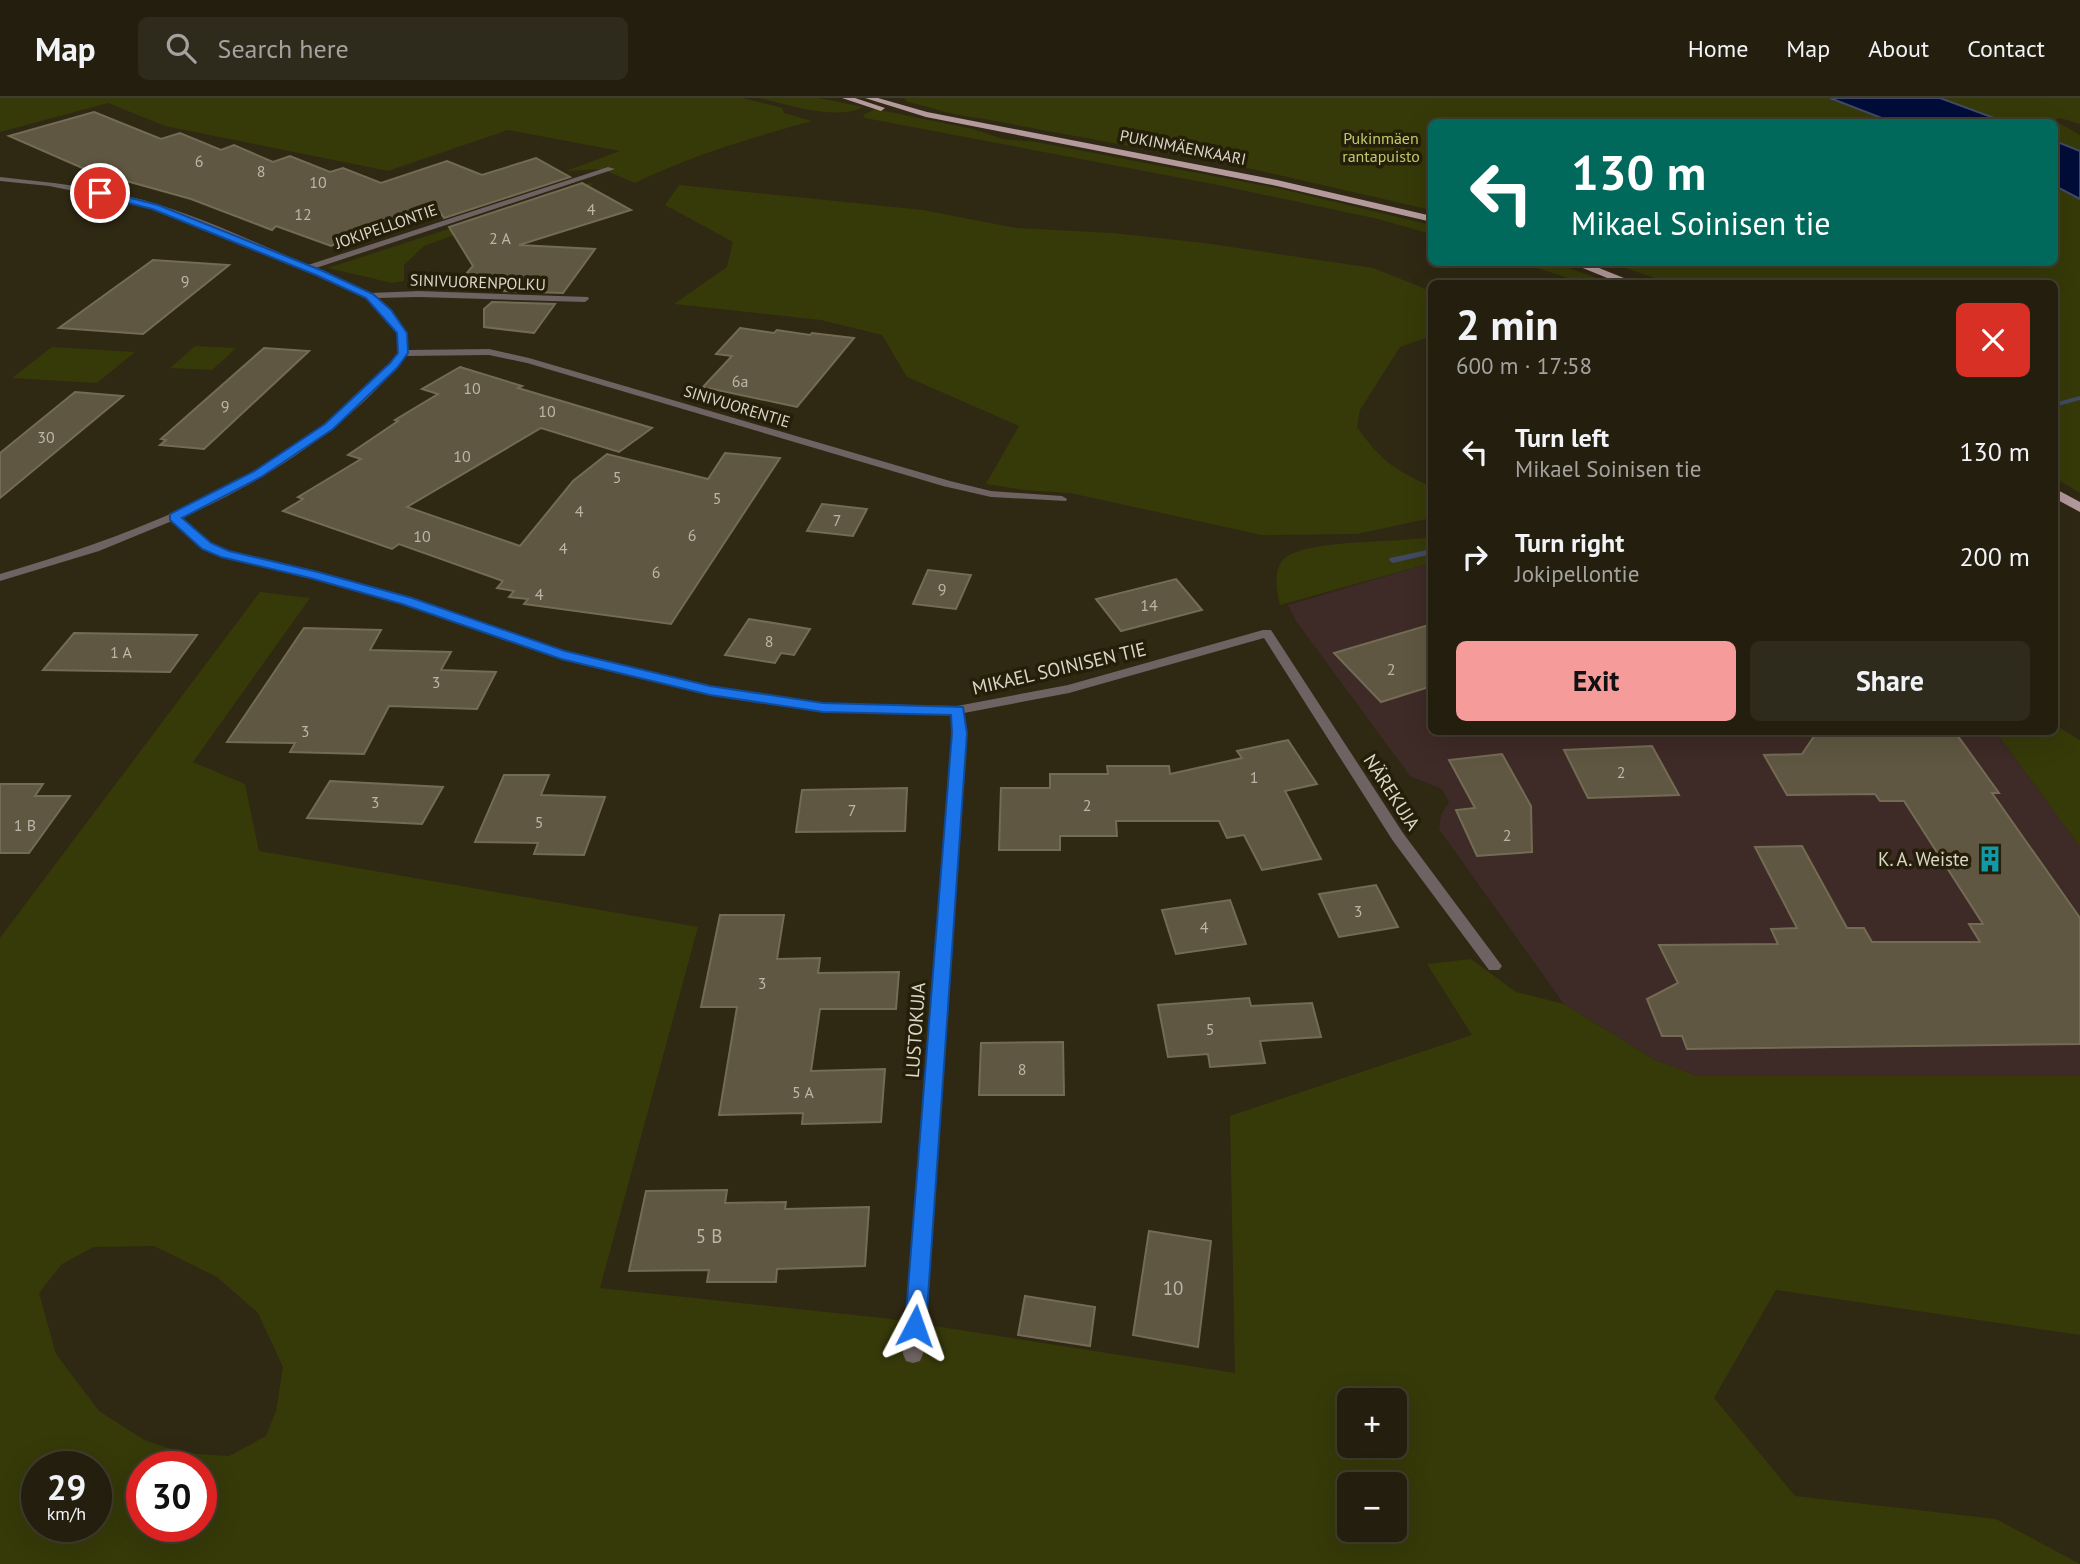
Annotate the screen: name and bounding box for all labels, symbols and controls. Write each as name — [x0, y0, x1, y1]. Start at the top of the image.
search box — [138, 17, 628, 80]
text: Map — [35, 27, 96, 70]
icon: search — [162, 29, 200, 67]
text: Search here — [218, 32, 349, 65]
text: Home — [1688, 33, 1748, 64]
text: Map — [1786, 33, 1830, 64]
text: About — [1868, 33, 1929, 64]
text: Contact — [1967, 33, 2045, 64]
street label: PUKINMÄENKAARI — [1118, 125, 1248, 169]
park label: Pukinmäen rantapuisto — [1342, 128, 1420, 166]
text: 130 m — [1571, 140, 1706, 204]
icon: left — [1456, 147, 1547, 238]
house number: 6 — [195, 151, 203, 171]
house number: 8 — [257, 161, 265, 181]
pin — [70, 163, 130, 223]
house number: 10 — [309, 172, 327, 192]
icon: arrive — [81, 174, 119, 212]
street label: JOKIPELLONTIE — [331, 199, 440, 253]
house number: 4 — [587, 199, 596, 219]
text: Mikael Soinisen tie — [1571, 202, 1831, 244]
house number: 12 — [294, 204, 312, 224]
house number: 2 A — [489, 228, 512, 248]
street label: SINIVUORENPOLKU — [410, 270, 546, 294]
house number: 9 — [181, 271, 189, 291]
text: 2 min — [1456, 297, 1558, 352]
button: close — [1956, 303, 2030, 377]
text: 600 m · 17:58 — [1456, 351, 1592, 380]
house number: 6a — [732, 371, 748, 391]
house number: 10 — [463, 378, 481, 398]
street label: SINIVUORENTIE — [681, 380, 793, 432]
house number: 9 — [221, 396, 229, 416]
house number: 10 — [538, 401, 556, 421]
text: Turn left — [1515, 421, 1609, 454]
house number: 30 — [37, 427, 55, 447]
icon: left — [1456, 433, 1494, 471]
text: 130 m — [1959, 435, 2030, 468]
house number: 10 — [453, 446, 471, 466]
text: Mikael Soinisen tie — [1515, 454, 1702, 483]
house number: 5 — [613, 467, 621, 487]
house number: 5 — [713, 488, 721, 508]
house number: 4 — [575, 501, 584, 521]
house number: 7 — [833, 510, 841, 530]
house number: 6 — [688, 525, 696, 545]
house number: 10 — [413, 526, 431, 546]
text: Turn right — [1515, 526, 1624, 559]
house number: 4 — [559, 538, 568, 558]
icon: right — [1456, 538, 1494, 576]
text: 200 m — [1959, 540, 2030, 573]
text: Jokipellontie — [1515, 559, 1639, 588]
house number: 6 — [652, 562, 660, 582]
house number: 9 — [938, 579, 946, 599]
house number: 4 — [535, 584, 544, 604]
house number: 14 — [1140, 595, 1158, 615]
house number: 8 — [765, 631, 773, 651]
street label: MIKAEL SOINISEN TIE — [970, 636, 1148, 700]
button: Exit — [1456, 641, 1736, 721]
button: Share — [1750, 641, 2030, 721]
house number: 1 A — [110, 642, 133, 662]
house number: 2 — [1387, 659, 1395, 679]
house number: 3 — [432, 672, 440, 692]
house number: 3 — [301, 721, 309, 741]
street label: NÄREKUJA — [1359, 749, 1425, 835]
house number: 2 — [1617, 762, 1625, 782]
house number: 1 — [1250, 767, 1258, 787]
house number: 3 — [371, 792, 379, 812]
house number: 2 — [1083, 795, 1091, 815]
house number: 7 — [848, 800, 856, 820]
house number: 5 — [535, 812, 543, 832]
house number: 1 B — [14, 815, 36, 835]
house number: 2 — [1503, 825, 1511, 845]
building icon: K. A. Weiste — [1975, 844, 2005, 874]
place label: K. A. Weiste — [1878, 847, 1969, 871]
house number: 3 — [1354, 901, 1362, 921]
house number: 4 — [1200, 917, 1209, 937]
house number: 3 — [758, 973, 766, 993]
street label: LUSTOKUJA — [900, 981, 930, 1079]
house number: 5 — [1206, 1019, 1214, 1039]
house number: 8 — [1018, 1059, 1026, 1079]
house number: 5 A — [792, 1082, 815, 1102]
house number: 5 B — [696, 1224, 722, 1248]
house number: 10 — [1163, 1276, 1183, 1300]
position arrow — [878, 1289, 952, 1363]
map controls — [1337, 1388, 1407, 1542]
button: + — [1337, 1388, 1407, 1458]
speed limit sign: 30 — [126, 1451, 217, 1542]
text: 29 — [47, 1464, 86, 1510]
button: − — [1337, 1472, 1407, 1542]
text: km/h — [47, 1502, 86, 1525]

